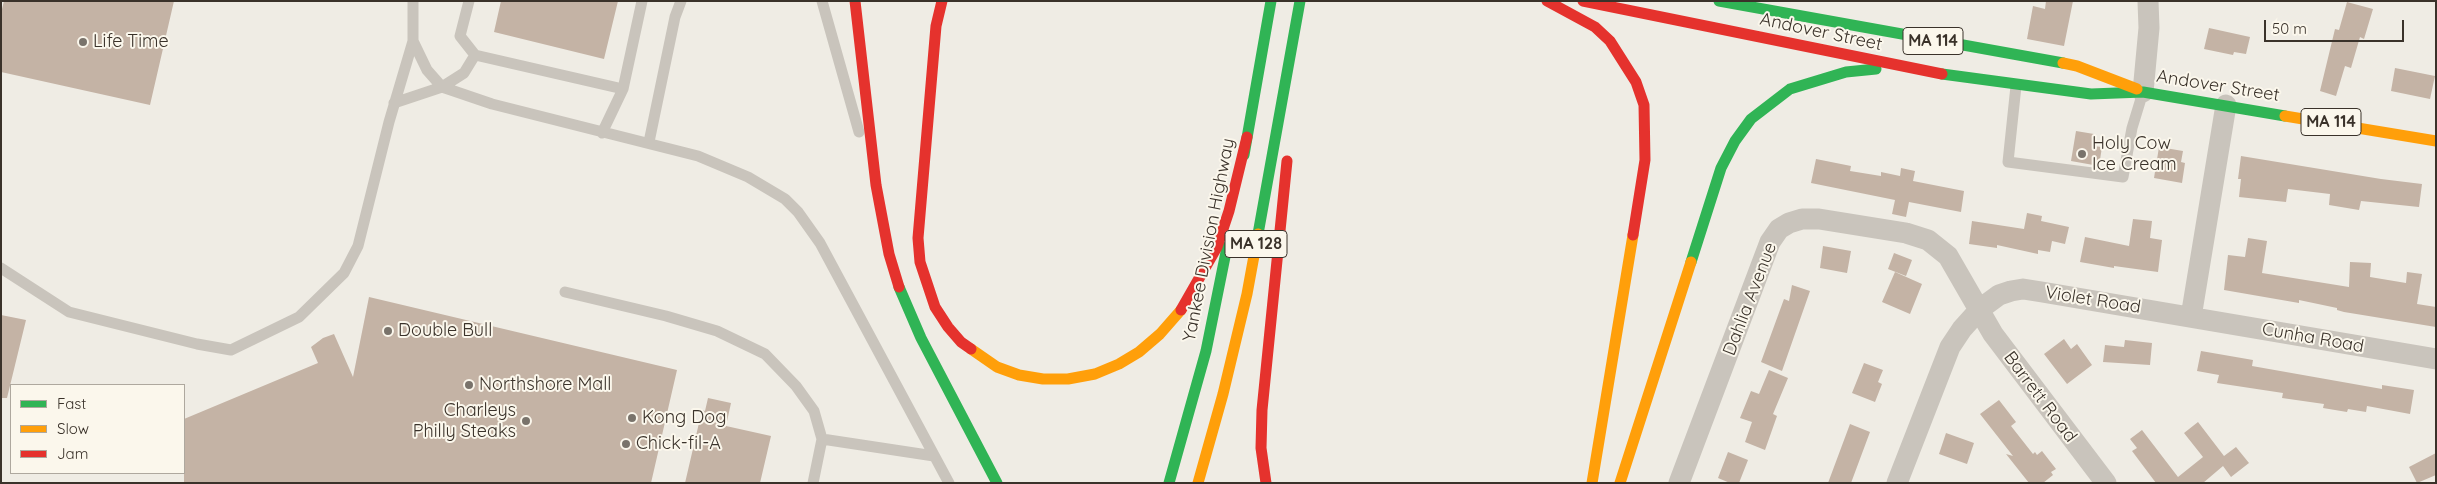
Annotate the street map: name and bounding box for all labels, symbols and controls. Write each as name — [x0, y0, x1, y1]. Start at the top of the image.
street label: Andover Street — [1758, 9, 1884, 55]
scale bar — [2267, 10, 2407, 42]
text: 50 m — [2272, 19, 2307, 38]
road number: MA 114 — [1903, 27, 1963, 54]
place label: Life Time — [93, 31, 169, 53]
marker: Life Time — [77, 36, 89, 48]
street label: Andover Street — [2155, 66, 2281, 106]
road number: MA 114 — [2301, 108, 2361, 136]
place label: Holy Cow Ice Cream — [2092, 133, 2177, 176]
street label: Yankee Division Highway — [1179, 136, 1239, 344]
marker: Holy Cow Ice Cream — [2076, 148, 2088, 160]
road number: MA 128 — [1225, 230, 1287, 258]
street label: Dahlia Avenue — [1719, 239, 1781, 359]
street label: Violet Road — [2044, 282, 2142, 318]
street label: Cunha Road — [2260, 318, 2366, 358]
place label: Double Bull — [398, 320, 492, 342]
marker: Double Bull — [382, 325, 394, 337]
street label: Barrett Road — [1999, 347, 2081, 447]
place label: Northshore Mall — [479, 374, 611, 396]
marker: Northshore Mall — [463, 379, 475, 391]
legend — [10, 384, 185, 474]
text: Fast — [57, 394, 86, 413]
place label: Charleys Philly Steaks — [413, 400, 516, 442]
place label: Kong Dog — [642, 407, 726, 429]
marker: Kong Dog — [626, 412, 638, 424]
marker: Charleys Philly Steaks — [520, 415, 532, 427]
text: Slow — [57, 419, 89, 438]
place label: Chick-fil-A — [636, 433, 721, 455]
marker: Chick-fil-A — [620, 438, 632, 450]
text: Jam — [57, 444, 88, 463]

